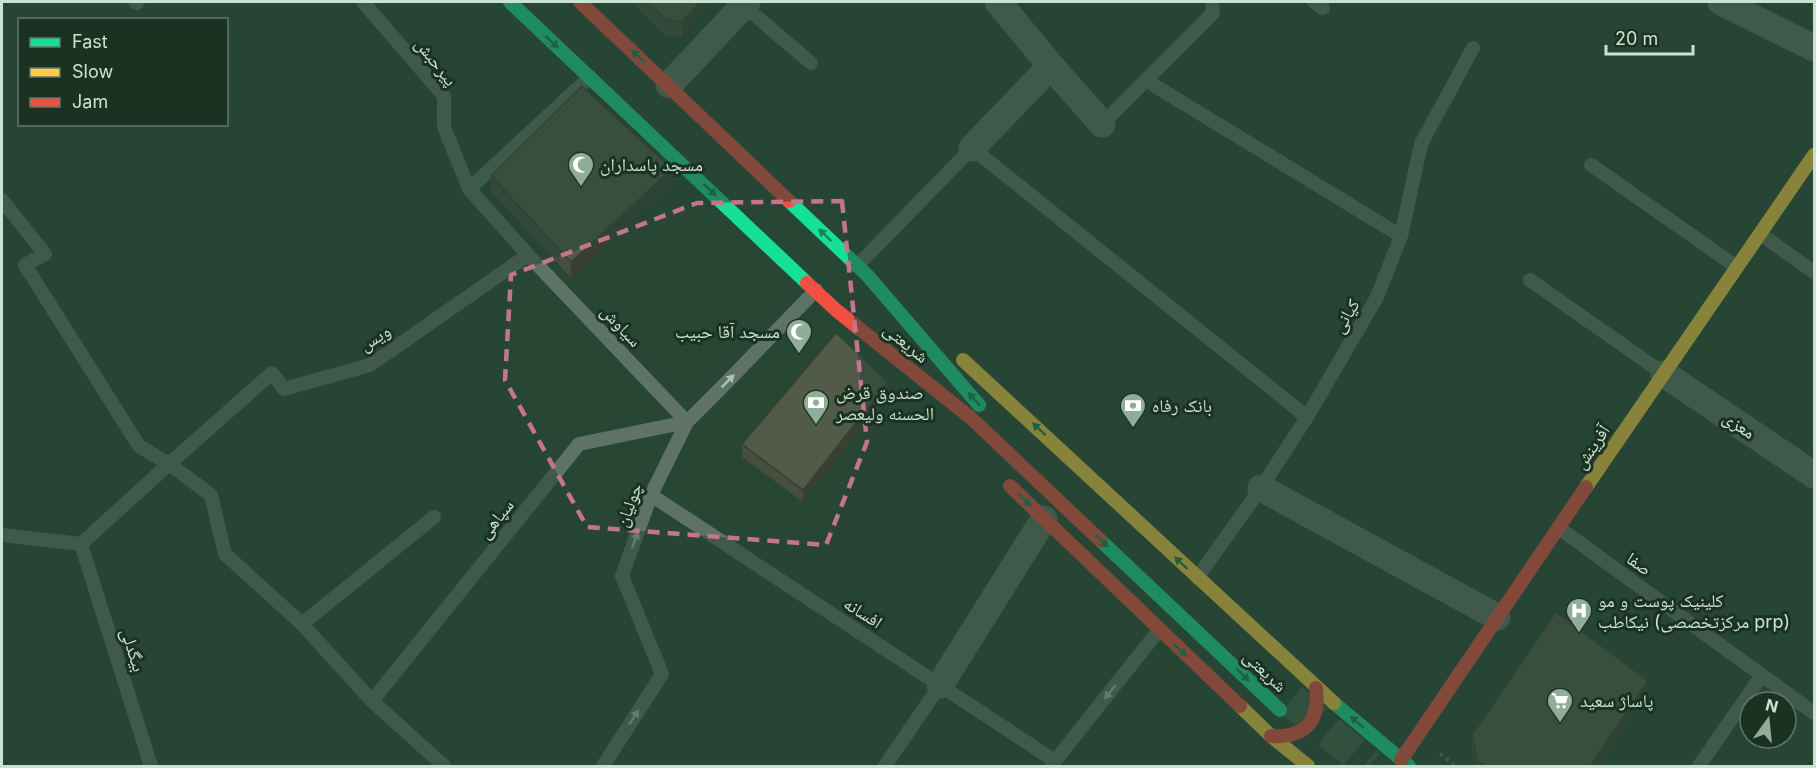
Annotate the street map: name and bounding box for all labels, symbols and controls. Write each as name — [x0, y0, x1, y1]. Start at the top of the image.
legend — [18, 18, 228, 126]
scale bar — [1606, 18, 1693, 56]
text: 20 m — [1615, 28, 1658, 49]
text: Fast — [72, 31, 108, 52]
street label: پیرحبش — [410, 34, 462, 91]
one-way arrow — [545, 34, 559, 48]
one-way arrow — [632, 50, 646, 64]
text: Slow — [72, 61, 113, 82]
text: Jam — [72, 91, 108, 112]
mosque icon: مسجد پاسداران — [566, 150, 596, 188]
place label: مسجد پاسداران — [600, 154, 703, 176]
one-way arrow — [702, 183, 717, 197]
one-way arrow — [817, 228, 832, 242]
street label: کیانی — [1327, 295, 1365, 337]
street label: سیاوش — [596, 300, 646, 352]
mosque icon: مسجد آقا حبیب — [784, 317, 814, 355]
street label: شریعتی — [879, 318, 933, 368]
street label: ویس — [355, 320, 395, 356]
place label: مسجد آقا حبیب — [675, 321, 780, 343]
one-way arrow — [721, 375, 735, 389]
place label: صندوق قرض الحسنه ولیعصر — [835, 382, 934, 424]
bank icon: صندوق قرض الحسنه ولیعصر — [801, 388, 831, 426]
bank icon: بانک رفاه — [1118, 391, 1148, 429]
one-way arrow — [967, 392, 981, 407]
place label: بانک رفاه — [1152, 395, 1212, 417]
street label: معزی — [1719, 406, 1759, 444]
street label: آفرینش — [1569, 420, 1615, 473]
one-way arrow — [1032, 423, 1046, 437]
street label: چولیان — [611, 480, 647, 530]
one-way arrow — [1018, 493, 1032, 507]
street label: سپاهی — [473, 495, 519, 543]
one-way arrow — [630, 531, 640, 549]
one-way arrow — [1094, 534, 1109, 548]
street label: صفا — [1623, 548, 1656, 580]
one-way arrow — [1175, 556, 1189, 570]
place label: کلینیک پوست و مو نیکاطب (مرکزتخصصی prp) — [1598, 590, 1790, 633]
street label: افسانه — [840, 592, 886, 633]
hospital icon: کلینیک پوست و مو نیکاطب (مرکزتخصصی prp) — [1564, 596, 1594, 634]
street label: بیگدلی — [116, 626, 150, 674]
one-way arrow — [1173, 643, 1187, 657]
street label: شریعتی — [1239, 645, 1291, 697]
one-way arrow — [1236, 668, 1251, 682]
one-way arrow — [1104, 685, 1116, 700]
supermarket icon: پاساژ سعید — [1545, 686, 1575, 724]
place label: پاساژ سعید — [1580, 690, 1653, 712]
north arrow — [1738, 690, 1798, 750]
text: N — [1763, 694, 1780, 717]
one-way arrow — [629, 709, 640, 725]
one-way arrow — [1350, 716, 1365, 729]

